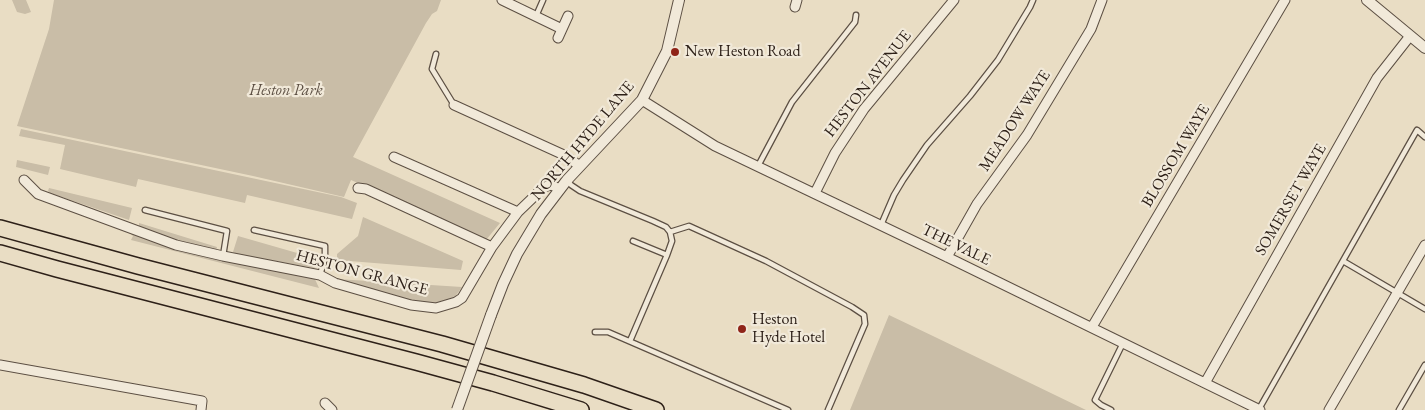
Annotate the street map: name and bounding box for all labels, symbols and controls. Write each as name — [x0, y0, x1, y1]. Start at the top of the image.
street label: HESTON AVENUE — [820, 27, 916, 141]
place label: New Heston Road — [685, 42, 801, 62]
marker: New Heston Road — [669, 46, 681, 58]
street label: MEADOW WAYE — [975, 67, 1055, 175]
street label: NORTH HYDE LANE — [527, 77, 639, 205]
park label: Heston Park — [249, 81, 323, 101]
street label: BLOSSOM WAYE — [1138, 101, 1214, 211]
street label: SOMERSET WAYE — [1251, 141, 1331, 259]
street label: THE VALE — [919, 220, 993, 270]
street label: HESTON GRANGE — [294, 246, 430, 300]
place label: Heston Hyde Hotel — [752, 310, 825, 348]
marker: Heston Hyde Hotel — [736, 323, 748, 335]

